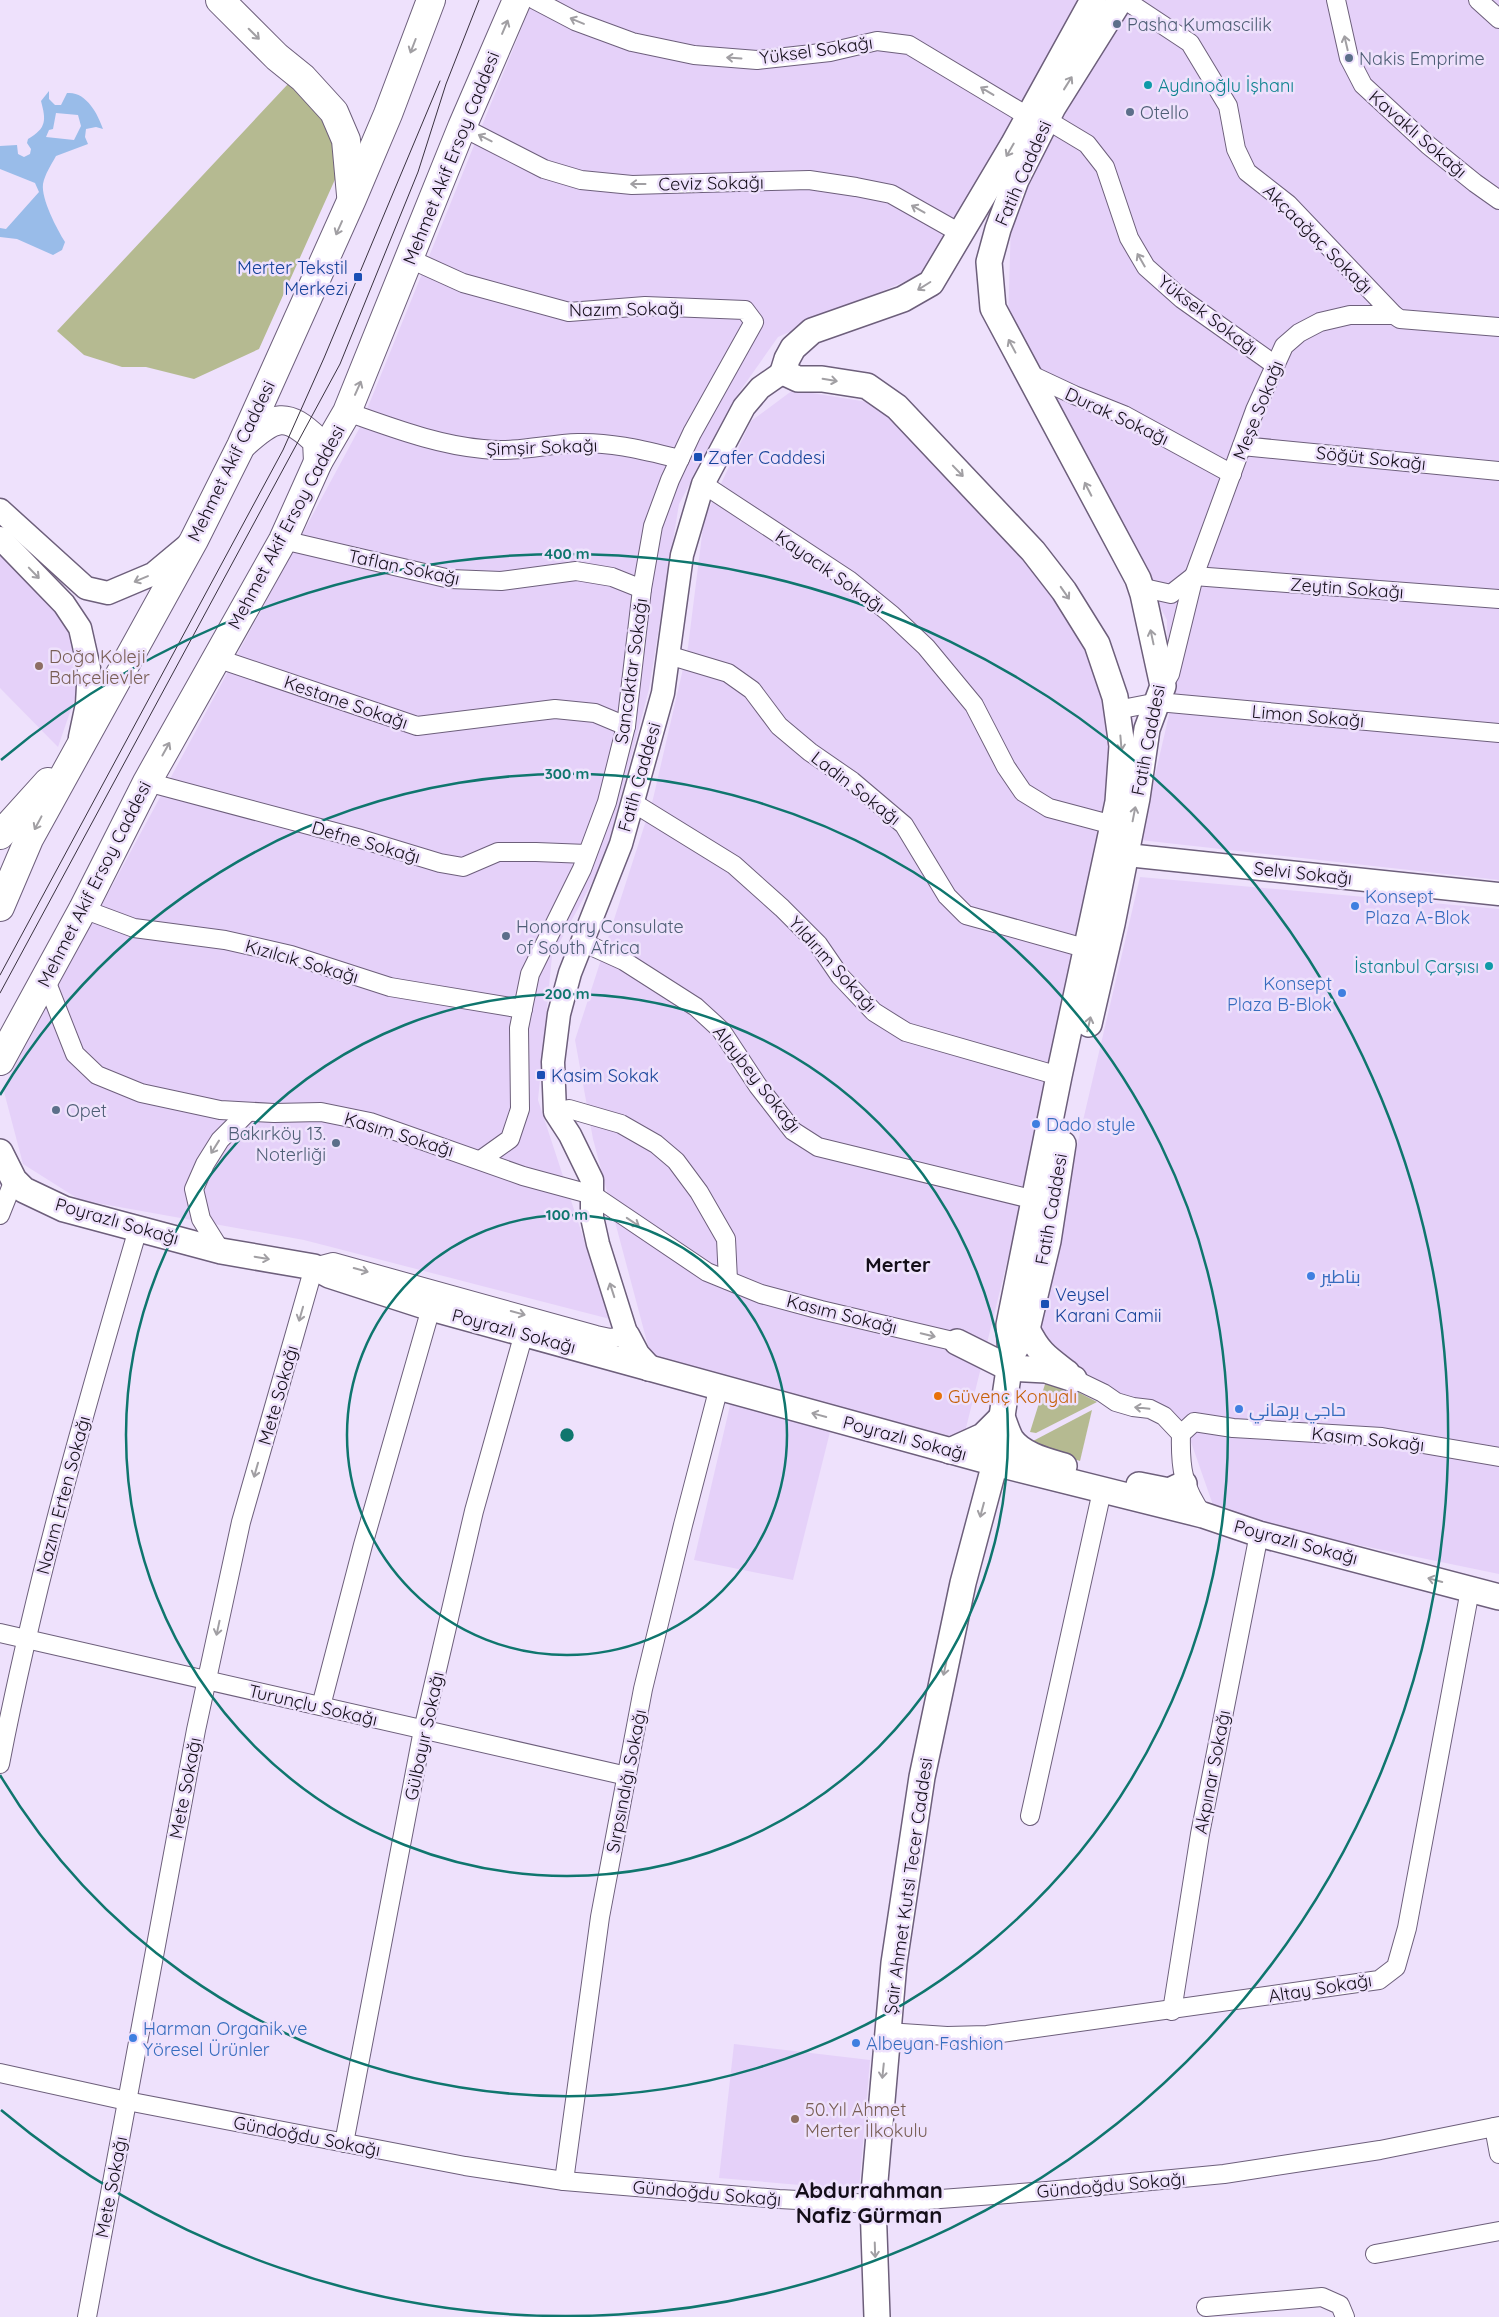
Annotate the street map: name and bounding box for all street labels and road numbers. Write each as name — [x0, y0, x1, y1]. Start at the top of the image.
street label: Yüksel Sokağı — [758, 31, 874, 69]
street label: Mehmet Akif Ersoy Caddesi — [398, 48, 504, 268]
street label: Kavaklı Sokağı — [1364, 85, 1472, 183]
street label: Fatih Caddesi — [990, 117, 1056, 229]
street label: Ceviz Sokağı — [658, 171, 764, 195]
street label: Akçaağaç Sokağı — [1258, 179, 1378, 299]
street label: Yüksek Sokağı — [1153, 270, 1263, 360]
street label: Nazım Sokağı — [569, 297, 683, 321]
street label: Meşe Sokağı — [1228, 357, 1288, 463]
street label: Mehmet Akif Caddesi — [182, 377, 280, 545]
street label: Durak Sokağı — [1061, 382, 1173, 450]
street label: Mehmet Akif Ersoy Caddesi — [222, 421, 350, 633]
street label: Şimşir Sokağı — [486, 434, 598, 460]
street label: Söğüt Sokağı — [1315, 441, 1427, 475]
street label: Kayacık Sokağı — [771, 525, 889, 617]
street label: Taflan Sokağı — [346, 544, 462, 590]
street label: Zeytin Sokağı — [1290, 573, 1404, 603]
street label: Sancaktar Sokağı — [609, 597, 653, 745]
street label: Kestane Sokağı — [281, 670, 411, 734]
street label: Fatih Caddesi — [1126, 682, 1170, 798]
street label: Limon Sokağı — [1251, 700, 1365, 732]
street label: Fatih Caddesi — [612, 720, 666, 834]
street label: Ladin Sokağı — [807, 746, 905, 830]
street label: Mehmet Akif Ersoy Caddesi — [32, 777, 156, 991]
street label: Defne Sokağı — [309, 816, 423, 868]
street label: Selvi Sokağı — [1253, 856, 1353, 890]
street label: Yıldırım Sokağı — [784, 911, 882, 1017]
street label: Kızılcık Sokağı — [243, 934, 361, 988]
street label: Alaybey Sokağı — [708, 1021, 806, 1137]
street label: Kasım Sokağı — [341, 1106, 457, 1162]
street label: Fatih Caddesi — [1030, 1151, 1072, 1267]
street label: Poyrazlı Sokağı — [53, 1192, 181, 1250]
street label: Kasım Sokağı — [784, 1289, 900, 1339]
street label: Poyrazlı Sokağı — [450, 1303, 578, 1359]
street label: Mete Sokağı — [253, 1342, 303, 1448]
street label: Poyrazlı Sokağı — [841, 1410, 969, 1466]
street label: Nazım Erten Sokağı — [31, 1413, 95, 1577]
street label: Kasım Sokağı — [1310, 1422, 1426, 1456]
street label: Poyrazlı Sokağı — [1232, 1514, 1360, 1570]
street label: Gülbayır Sokağı — [399, 1669, 449, 1803]
street label: Turunçlu Sokağı — [246, 1679, 380, 1731]
street label: Sırpsındığı Sokağı — [601, 1707, 651, 1855]
street label: Akpınar Sokağı — [1189, 1708, 1235, 1836]
street label: Mete Sokağı — [164, 1735, 206, 1841]
street label: Şair Ahmet Kutsi Tecer Caddesi — [879, 1756, 937, 2016]
street label: Altay Sokağı — [1267, 1968, 1373, 2008]
street label: Gündoğdu Sokağı — [232, 2110, 382, 2162]
street label: Mete Sokağı — [90, 2134, 132, 2240]
street label: Gündoğdu Sokağı — [1036, 2167, 1186, 2203]
street label: Gündoğdu Sokağı — [632, 2175, 782, 2211]

